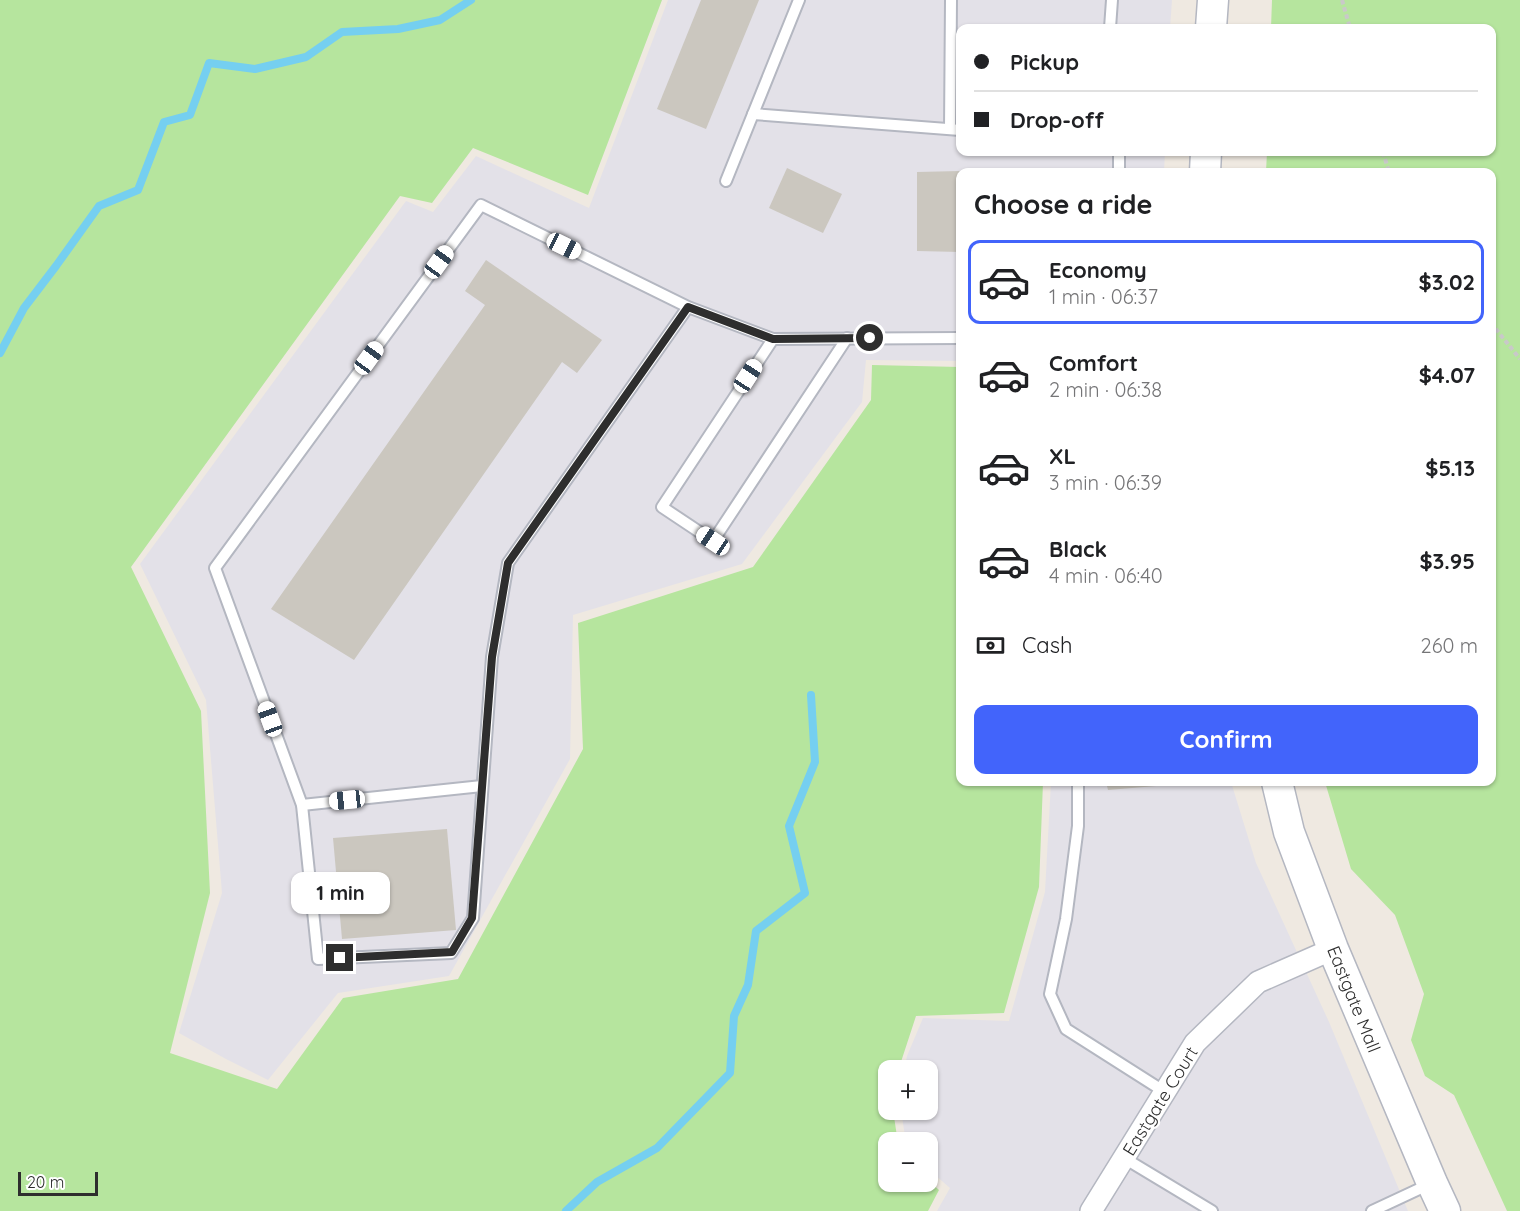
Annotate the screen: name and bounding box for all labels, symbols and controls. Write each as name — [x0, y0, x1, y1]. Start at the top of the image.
text: Pickup — [1010, 48, 1079, 76]
text: Drop-off — [1010, 106, 1104, 134]
text: Choose a ride — [974, 187, 1152, 221]
car — [544, 230, 584, 262]
car — [421, 242, 457, 282]
icon: car — [977, 255, 1031, 309]
text: Economy — [1049, 256, 1147, 284]
text: $3.02 — [1419, 268, 1475, 296]
text: 1 min · 06:37 — [1049, 284, 1158, 309]
route start — [856, 324, 883, 351]
car — [351, 338, 387, 378]
icon: car — [977, 348, 1031, 402]
text: Comfort — [1049, 349, 1138, 377]
car — [731, 356, 765, 396]
text: $4.07 — [1419, 361, 1475, 389]
text: 2 min · 06:38 — [1049, 377, 1162, 402]
icon: car — [977, 441, 1031, 495]
text: XL — [1049, 442, 1076, 470]
text: $5.13 — [1425, 454, 1475, 482]
text: 3 min · 06:39 — [1049, 470, 1162, 495]
car — [693, 523, 733, 559]
icon: car — [977, 534, 1031, 588]
text: Black — [1049, 535, 1107, 563]
text: $3.95 — [1419, 547, 1475, 575]
text: 4 min · 06:40 — [1049, 563, 1163, 588]
icon: cash — [974, 629, 1007, 662]
text: Cash — [1022, 631, 1073, 659]
text: 260 m — [1421, 633, 1478, 658]
car — [255, 699, 285, 739]
button: Confirm — [974, 705, 1478, 774]
car — [328, 789, 366, 811]
callout: 1 min — [290, 871, 389, 913]
text: 1 min — [316, 880, 365, 905]
street label: Eastgate Mall — [1322, 942, 1386, 1056]
route end — [326, 944, 353, 971]
street label: Eastgate Court — [1117, 1042, 1203, 1160]
map controls — [878, 1060, 938, 1192]
button: + — [878, 1060, 938, 1120]
button: − — [878, 1132, 938, 1192]
scale bar — [18, 1169, 98, 1196]
text: 20 m — [27, 1172, 64, 1192]

